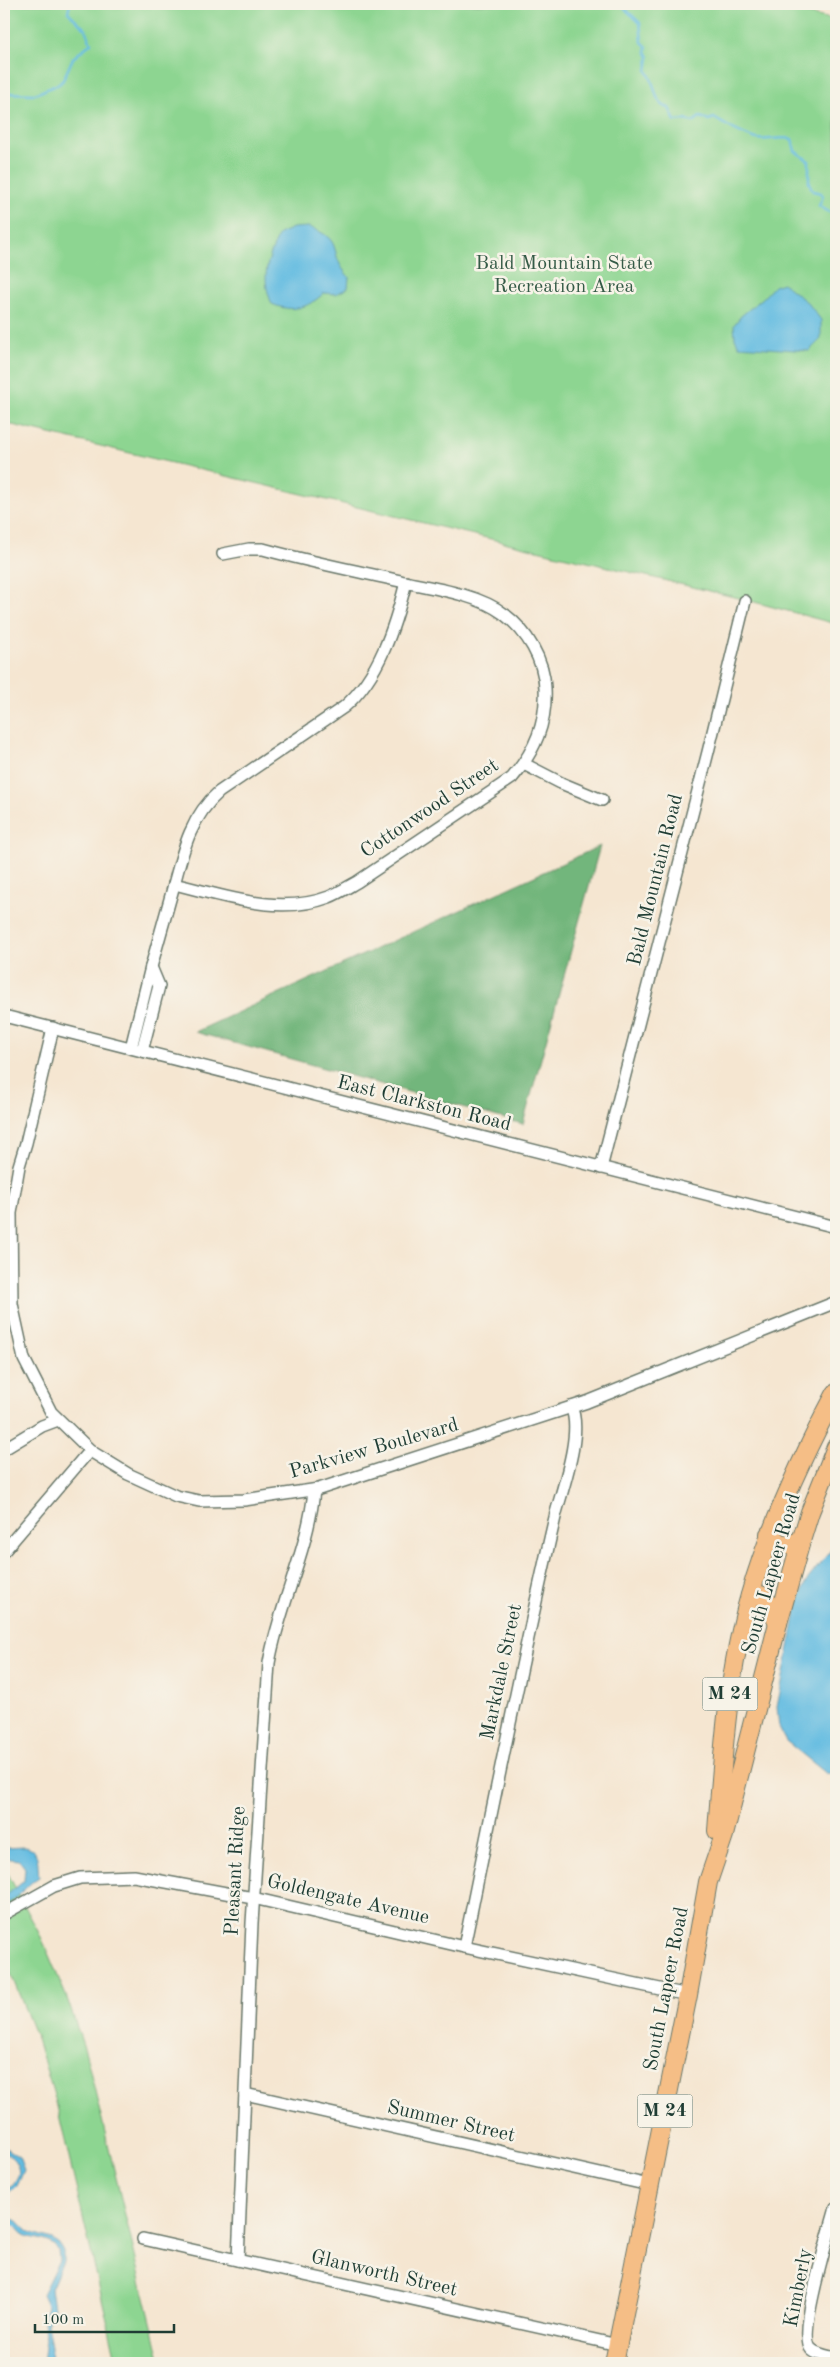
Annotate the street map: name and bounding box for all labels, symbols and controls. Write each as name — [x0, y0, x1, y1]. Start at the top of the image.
park label: Bald Mountain State Recreation Area — [475, 254, 653, 297]
street label: Cottonwood Street — [357, 756, 503, 862]
street label: Bald Mountain Road — [625, 792, 687, 968]
street label: East Clarkston Road — [335, 1073, 513, 1135]
street label: Parkview Boulevard — [287, 1415, 461, 1483]
street label: South Lapeer Road — [739, 1491, 805, 1657]
street label: Markdale Street — [478, 1602, 526, 1742]
road number: M 24 — [702, 1678, 758, 1710]
street label: Pleasant Ridge — [223, 1805, 249, 1937]
street label: Goldengate Avenue — [265, 1872, 431, 1928]
street label: South Lapeer Road — [641, 1905, 693, 2073]
road number: M 24 — [638, 2094, 692, 2128]
street label: Summer Street — [385, 2098, 517, 2146]
street label: Kimberly — [782, 2246, 817, 2329]
street label: Glanworth Street — [309, 2247, 459, 2301]
scale bar — [35, 2302, 174, 2334]
text: 100 m — [42, 2313, 84, 2328]

